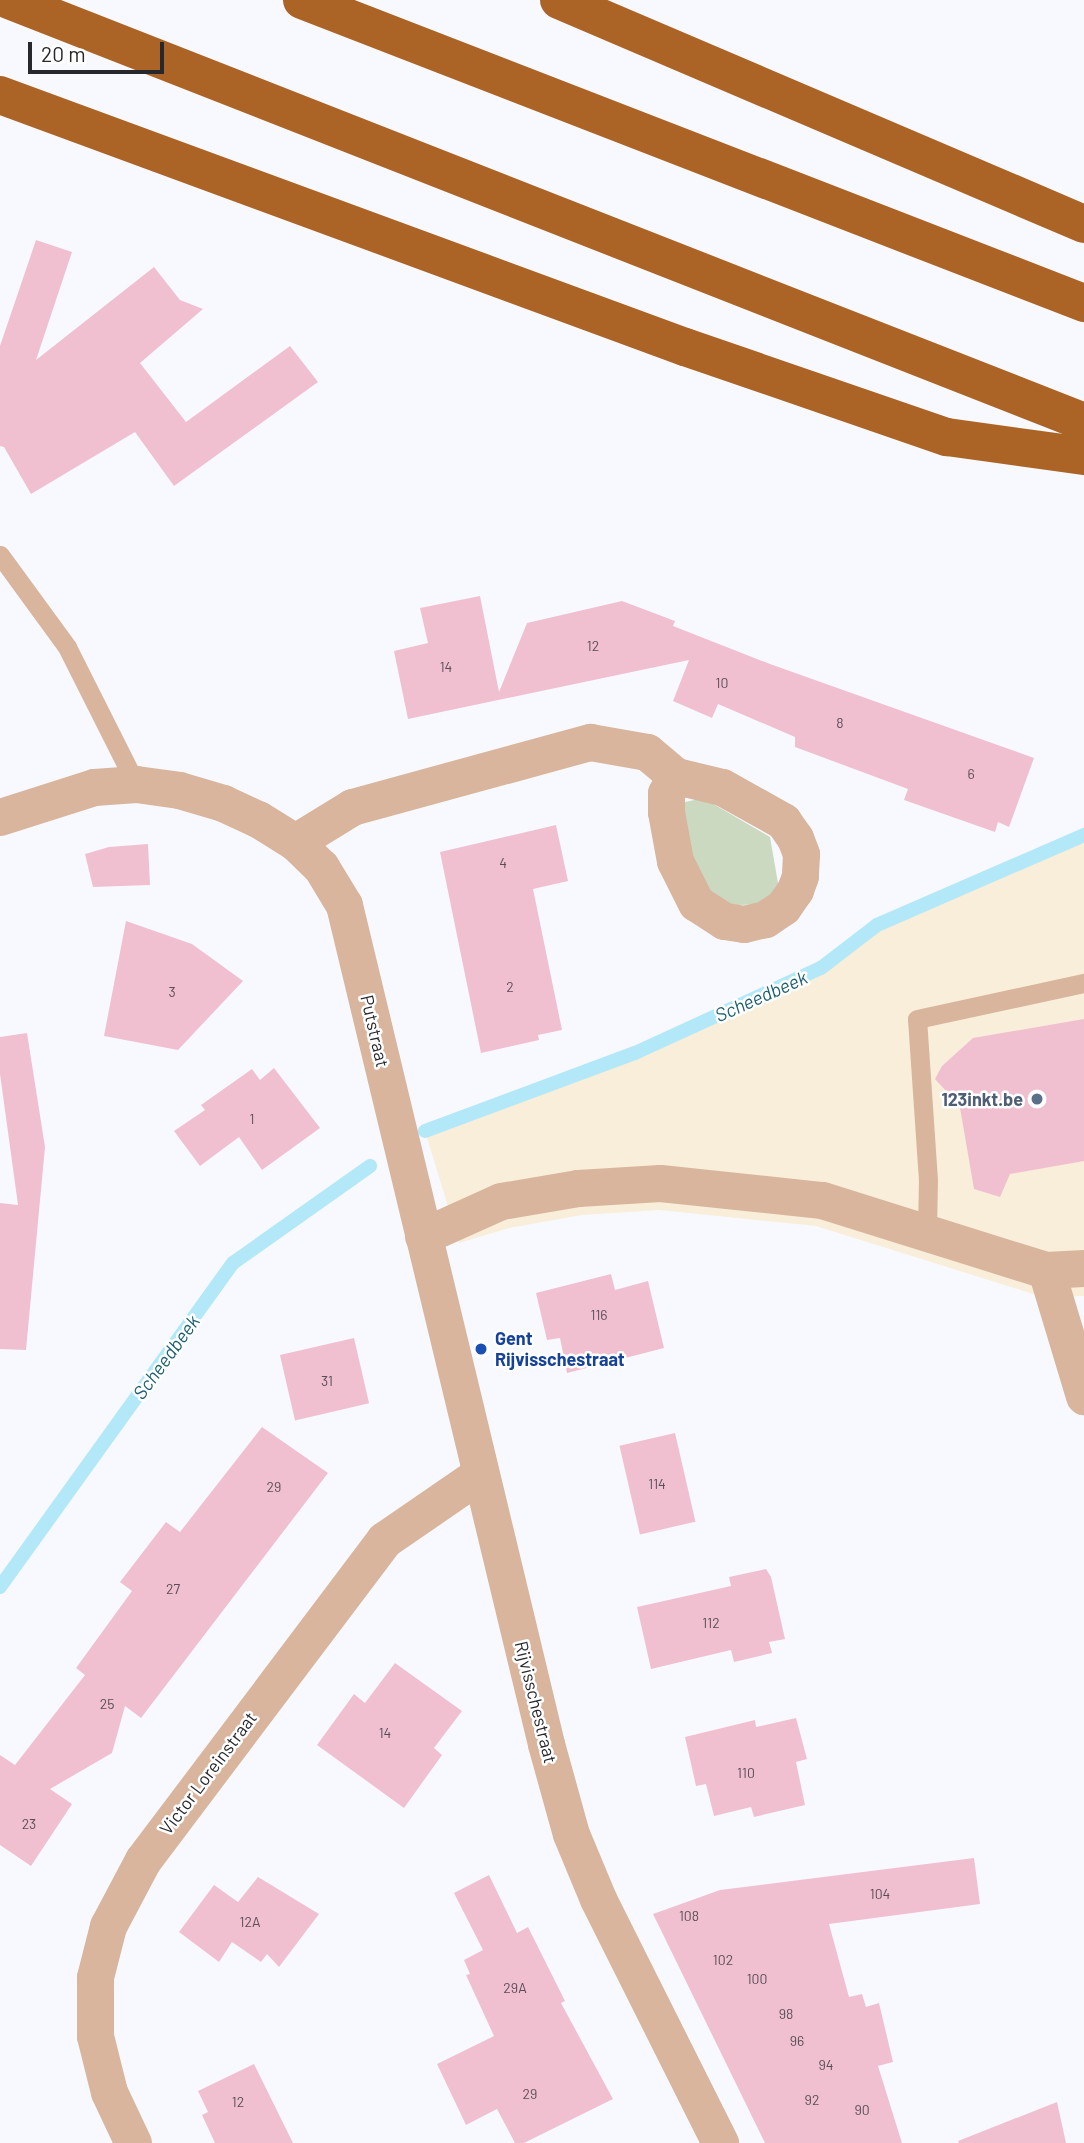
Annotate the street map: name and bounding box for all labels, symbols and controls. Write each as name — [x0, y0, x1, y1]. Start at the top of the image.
scale bar — [32, 28, 168, 72]
text: 20 m — [41, 41, 86, 66]
house number: 12 — [587, 638, 599, 654]
house number: 14 — [440, 659, 452, 675]
house number: 10 — [716, 675, 728, 691]
house number: 8 — [836, 715, 844, 731]
house number: 6 — [967, 766, 975, 782]
house number: 4 — [499, 855, 507, 871]
water label: Scheedbeek — [711, 966, 811, 1026]
house number: 2 — [506, 979, 514, 995]
house number: 3 — [168, 984, 176, 1000]
street label: Putstraat — [356, 993, 394, 1069]
place label: 123inkt.be — [941, 1088, 1023, 1110]
marker: 123inkt.be — [1029, 1091, 1045, 1107]
house number: 1 — [250, 1111, 254, 1127]
house number: 116 — [590, 1307, 608, 1323]
water label: Scheedbeek — [128, 1310, 204, 1404]
place label: Gent Rijvisschestraat — [495, 1328, 625, 1370]
marker: Gent Rijvisschestraat — [473, 1341, 489, 1357]
house number: 31 — [321, 1373, 333, 1389]
house number: 114 — [648, 1476, 666, 1492]
house number: 29 — [267, 1479, 281, 1495]
house number: 27 — [166, 1581, 180, 1597]
house number: 112 — [702, 1615, 720, 1631]
street label: Rijvisschestraat — [510, 1639, 562, 1765]
house number: 25 — [100, 1696, 114, 1712]
street label: Victor Loreinstraat — [155, 1707, 261, 1839]
house number: 14 — [379, 1725, 391, 1741]
house number: 110 — [737, 1765, 755, 1781]
house number: 23 — [22, 1816, 36, 1832]
house number: 104 — [870, 1886, 890, 1902]
house number: 108 — [679, 1908, 699, 1924]
house number: 12A — [240, 1914, 260, 1930]
house number: 102 — [713, 1952, 733, 1968]
house number: 100 — [747, 1971, 767, 1987]
house number: 29A — [503, 1980, 527, 1996]
house number: 98 — [779, 2006, 793, 2022]
house number: 96 — [790, 2033, 804, 2049]
house number: 94 — [818, 2057, 834, 2073]
house number: 29 — [523, 2086, 537, 2102]
house number: 92 — [805, 2092, 819, 2108]
house number: 12 — [232, 2094, 244, 2110]
house number: 90 — [854, 2102, 870, 2118]

